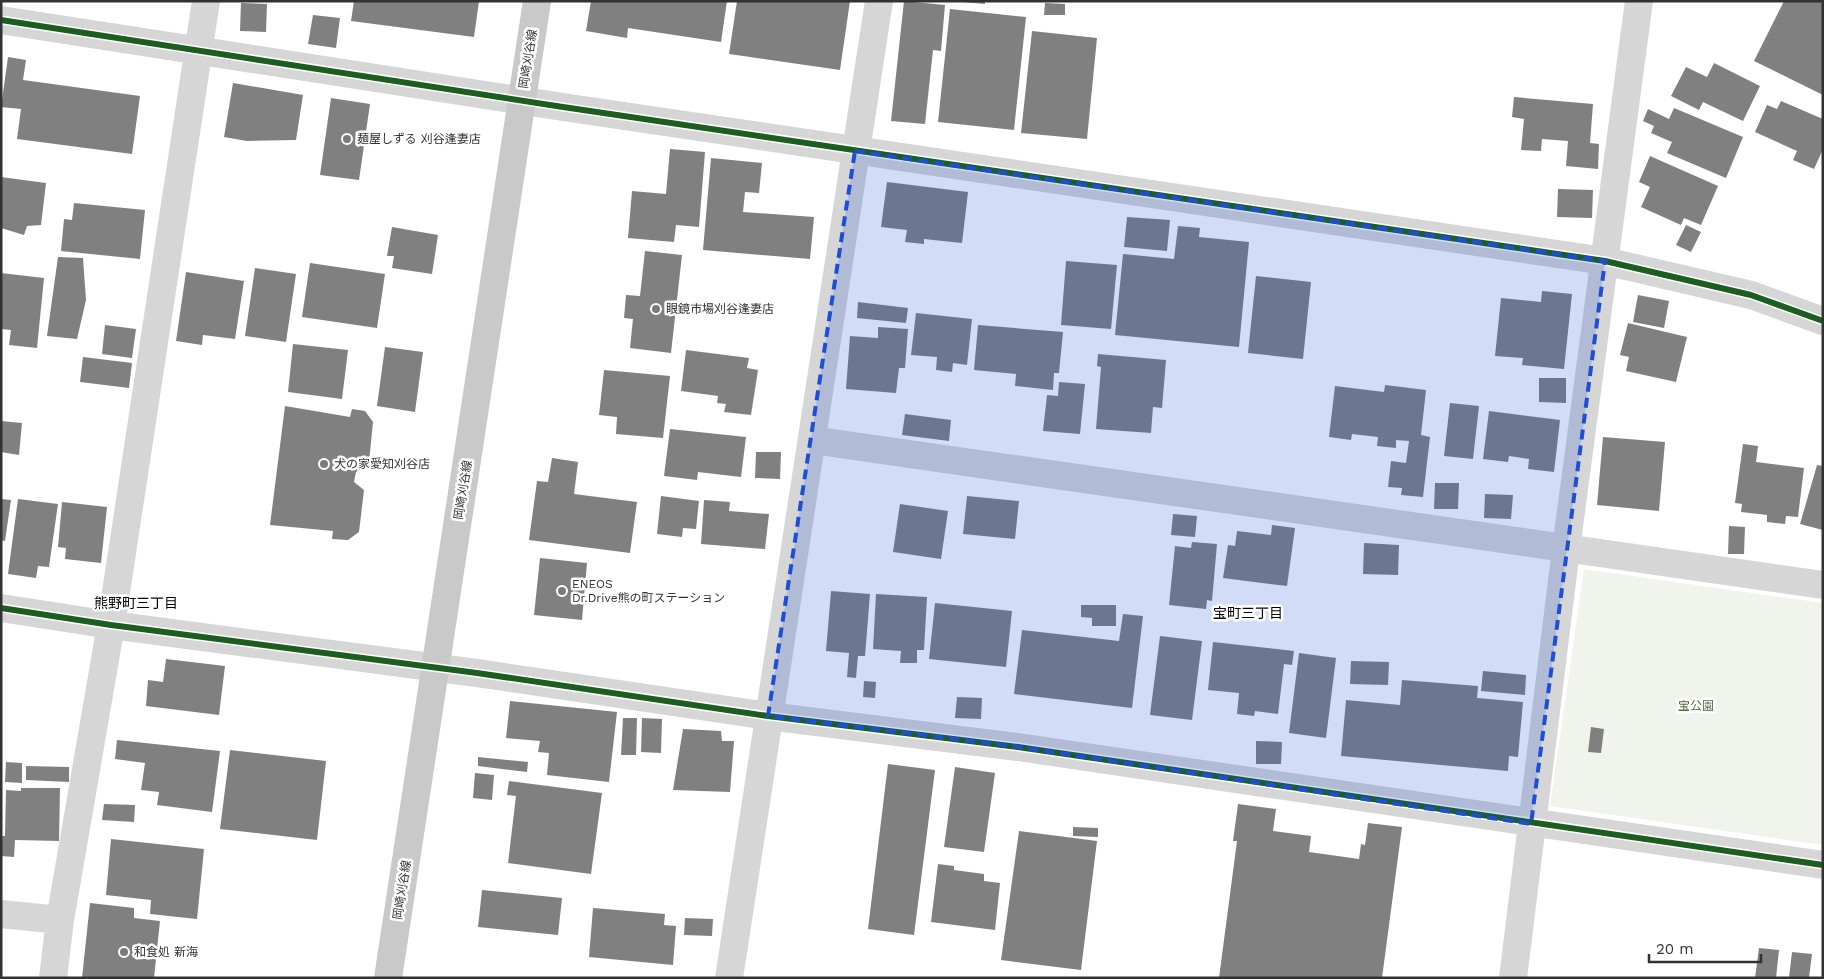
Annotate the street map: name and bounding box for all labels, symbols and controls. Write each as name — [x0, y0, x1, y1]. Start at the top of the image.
street label: 岡崎刈谷線 — [516, 28, 540, 90]
place label: 麺屋しずる 刈谷逢妻店 — [357, 132, 481, 146]
marker: 麺屋しずる 刈谷逢妻店 — [341, 133, 353, 145]
place label: 眼鏡市場刈谷逢妻店 — [666, 302, 774, 316]
marker: 眼鏡市場刈谷逢妻店 — [650, 303, 662, 315]
place label: 犬の家愛知刈谷店 — [334, 457, 430, 471]
marker: 犬の家愛知刈谷店 — [318, 458, 330, 470]
street label: 岡崎刈谷線 — [451, 459, 475, 521]
place label: ENEOS Dr.Drive熊の町ステーション — [572, 577, 725, 605]
marker: ENEOS Dr.Drive熊の町ステーション — [556, 585, 568, 597]
district label: 熊野町三丁目 — [94, 595, 178, 611]
district label: 宝町三丁目 — [1213, 605, 1283, 621]
park label: 宝公園 — [1678, 699, 1714, 713]
street label: 岡崎刈谷線 — [390, 859, 414, 921]
scale bar — [1649, 932, 1762, 964]
text: 20 m — [1656, 940, 1694, 958]
place label: 和食処 新海 — [134, 945, 198, 959]
marker: 和食処 新海 — [118, 946, 130, 958]

